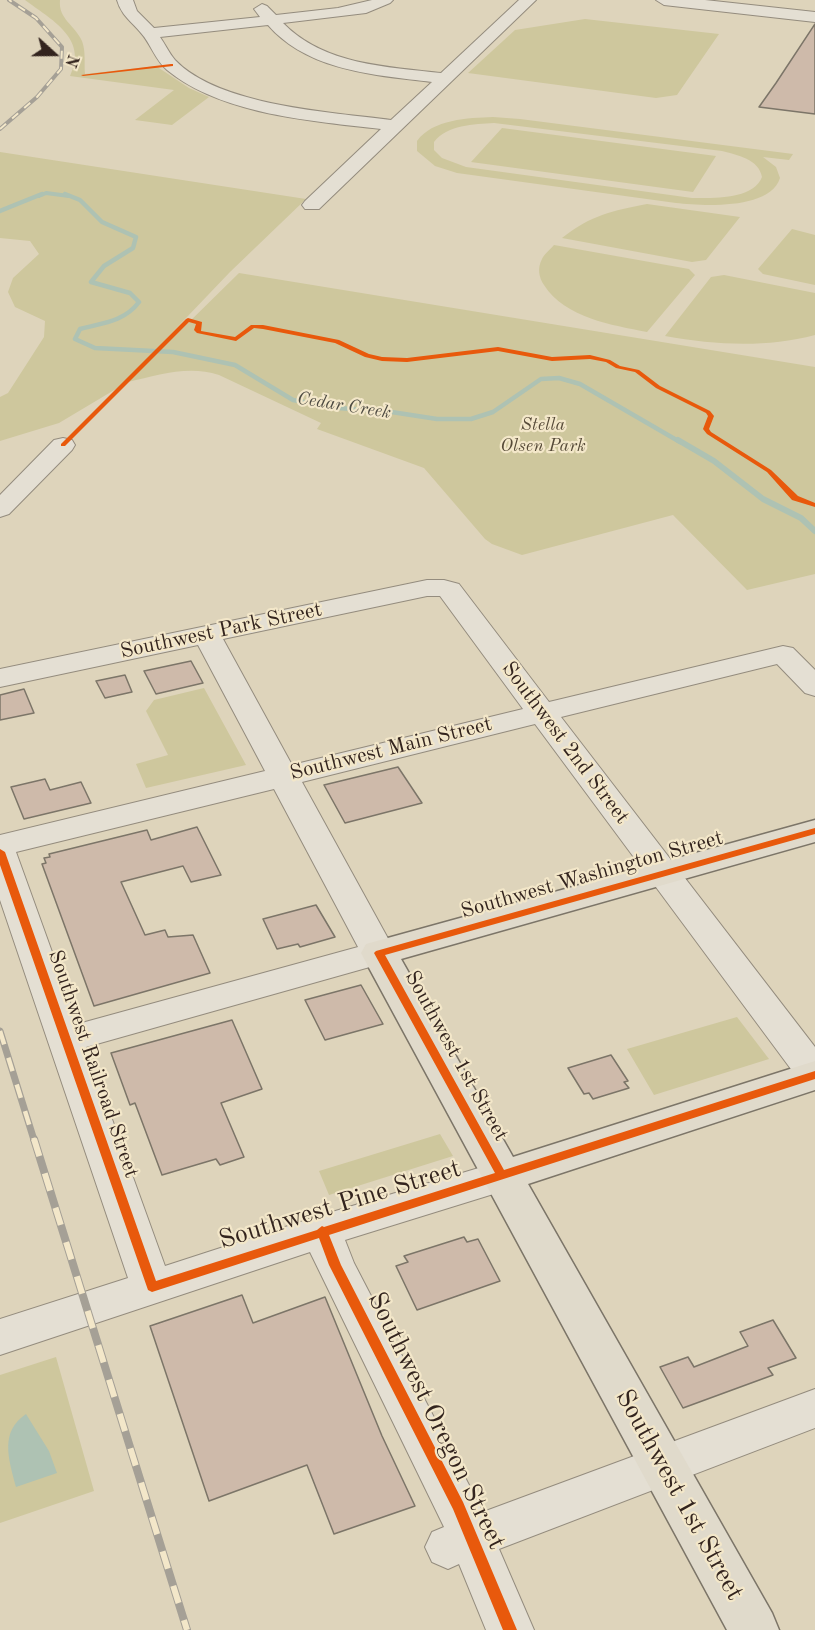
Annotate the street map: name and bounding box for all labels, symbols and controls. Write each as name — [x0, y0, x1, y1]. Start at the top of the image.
north arrow — [24, 24, 84, 84]
text: N — [61, 52, 80, 69]
water label: Cedar Creek — [296, 388, 392, 424]
park label: Stella Olsen Park — [500, 414, 586, 456]
street label: Southwest Park Street — [118, 597, 324, 665]
street label: Southwest 2nd Street — [496, 657, 634, 829]
street label: Southwest Main Street — [287, 712, 495, 786]
street label: Southwest Washington Street — [458, 825, 726, 925]
street label: Southwest Railroad Street — [42, 947, 144, 1181]
street label: Southwest 1st Street — [399, 966, 513, 1146]
street label: Southwest Pine Street — [215, 1153, 465, 1257]
street label: Southwest Oregon Street — [360, 1287, 512, 1555]
street label: Southwest 1st Street — [608, 1384, 750, 1606]

